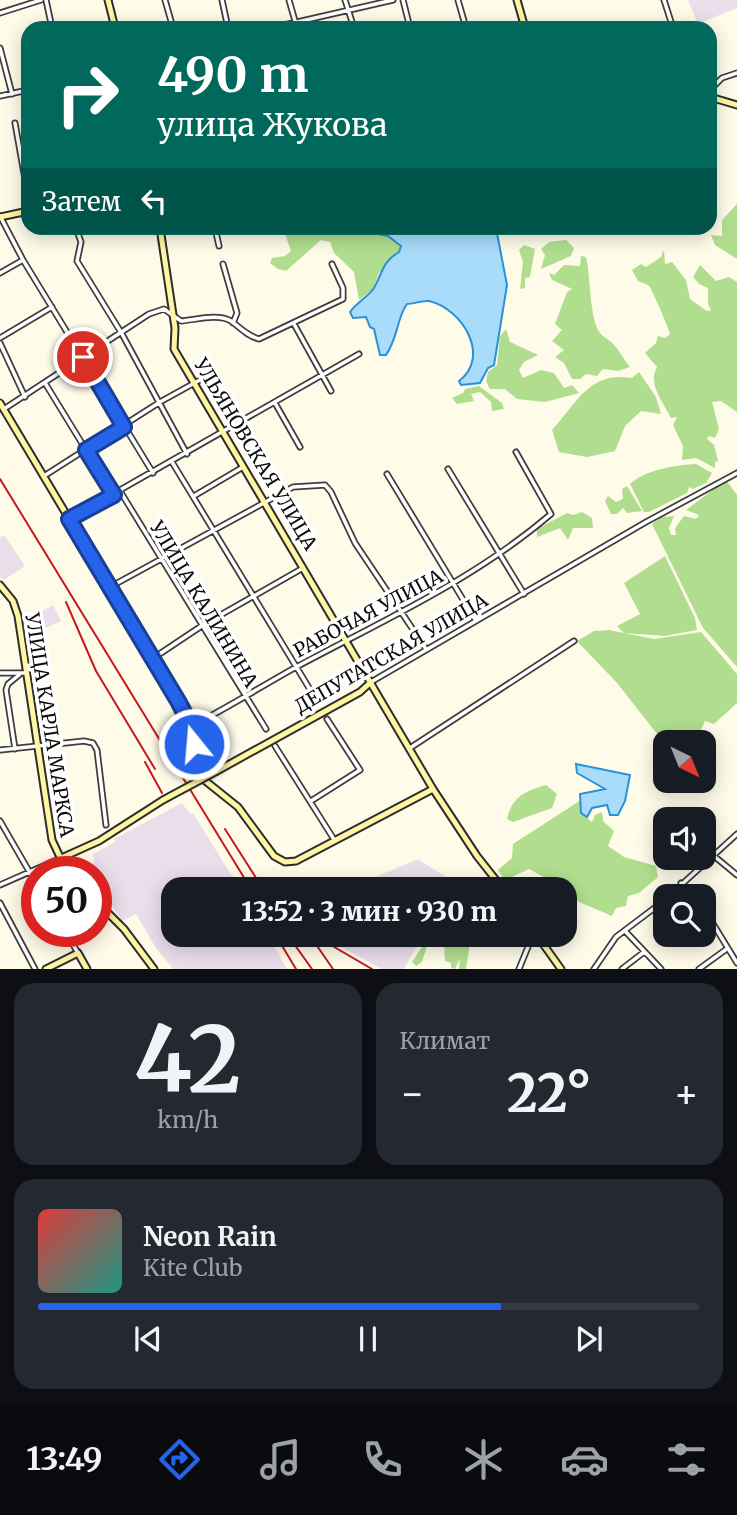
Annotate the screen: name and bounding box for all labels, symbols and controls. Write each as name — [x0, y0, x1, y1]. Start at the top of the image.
text: 490 m — [157, 44, 309, 105]
icon: right — [42, 49, 133, 140]
text: улица Жукова — [157, 105, 387, 145]
icon: left — [135, 182, 173, 220]
text: Затем — [42, 185, 121, 218]
pin — [53, 327, 113, 387]
icon: arrive — [64, 338, 102, 376]
street label: УЛЬЯНОВСКАЯ УЛИЦА — [189, 353, 323, 555]
street label: УЛИЦА КАЛИНИНА — [144, 516, 263, 692]
street label: РАБОЧАЯ УЛИЦА — [289, 563, 447, 662]
street label: ДЕПУТАТСКАЯ УЛИЦА — [290, 588, 492, 718]
street label: УЛИЦА КАРЛА МАРКСА — [20, 610, 80, 839]
position arrow — [157, 707, 231, 781]
north arrow — [653, 730, 716, 793]
map controls — [653, 730, 716, 947]
button: sound — [653, 807, 716, 870]
speed limit sign: 50 — [21, 856, 112, 947]
button: search — [653, 884, 716, 947]
text: 13:52 · 3 мин · 930 m — [241, 895, 497, 928]
text: 42 — [134, 1002, 242, 1117]
text: Климат — [400, 1026, 490, 1055]
text: 22° — [507, 1061, 592, 1126]
text: − — [400, 1070, 425, 1117]
text: + — [674, 1070, 699, 1117]
text: km/h — [157, 1105, 218, 1134]
text: Neon Rain — [143, 1220, 277, 1253]
text: Kite Club — [143, 1253, 242, 1282]
icon: previous — [129, 1320, 167, 1358]
icon: pause — [349, 1320, 387, 1358]
icon: next — [570, 1320, 608, 1358]
icon: directions — [155, 1435, 204, 1484]
icon: music — [256, 1435, 305, 1484]
icon: phone — [358, 1435, 407, 1484]
icon: climate — [459, 1435, 508, 1484]
icon: car — [560, 1435, 609, 1484]
icon: filters — [662, 1435, 711, 1484]
text: 13:49 — [26, 1439, 103, 1479]

